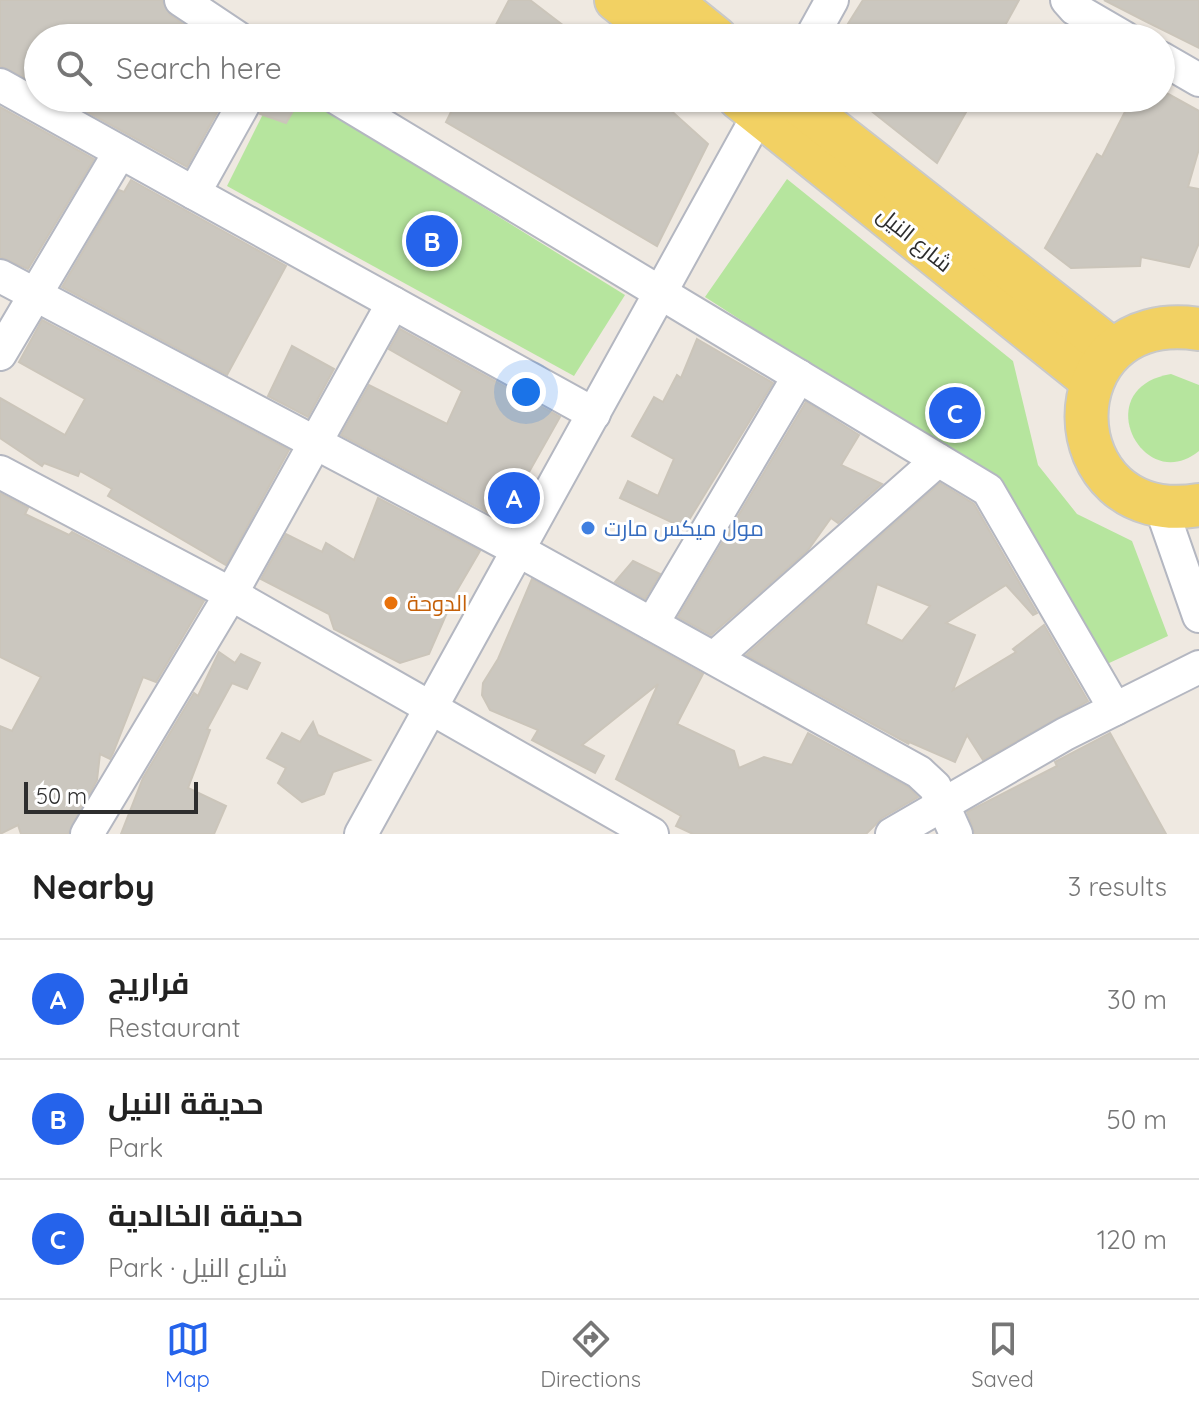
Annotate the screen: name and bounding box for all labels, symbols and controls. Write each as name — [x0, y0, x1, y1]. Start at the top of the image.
search box — [24, 24, 1175, 112]
icon: search — [52, 46, 96, 90]
text: Search here — [116, 49, 282, 87]
street label: شارع النيل — [871, 200, 958, 279]
pin: B — [406, 211, 458, 271]
your location — [506, 372, 546, 412]
pin: C — [929, 383, 981, 443]
pin: A — [488, 468, 540, 528]
place label: مول ميكس مارت — [604, 514, 764, 542]
marker: مول ميكس مارت — [579, 519, 597, 537]
place label: الدوحة — [407, 589, 468, 617]
marker: الدوحة — [382, 594, 400, 612]
scale bar — [24, 778, 198, 814]
text: 50 m — [36, 782, 87, 810]
text: Nearby — [32, 865, 155, 908]
text: 3 results — [1068, 870, 1167, 903]
text: فراريج — [108, 964, 189, 1002]
text: A — [50, 983, 66, 1016]
text: 30 m — [1107, 983, 1167, 1016]
text: Restaurant — [108, 1011, 241, 1044]
text: حديقة النيل — [108, 1084, 264, 1122]
text: B — [49, 1103, 67, 1136]
text: 50 m — [1107, 1103, 1167, 1136]
text: Park — [108, 1131, 163, 1164]
text: حديقة الخالدية — [108, 1196, 303, 1234]
text: C — [50, 1223, 66, 1256]
text: 120 m — [1097, 1223, 1167, 1256]
text: Park · شارع النيل — [108, 1251, 287, 1284]
tab: Map — [165, 1317, 210, 1393]
tab: Directions — [540, 1317, 641, 1393]
tab: Saved — [971, 1317, 1034, 1393]

